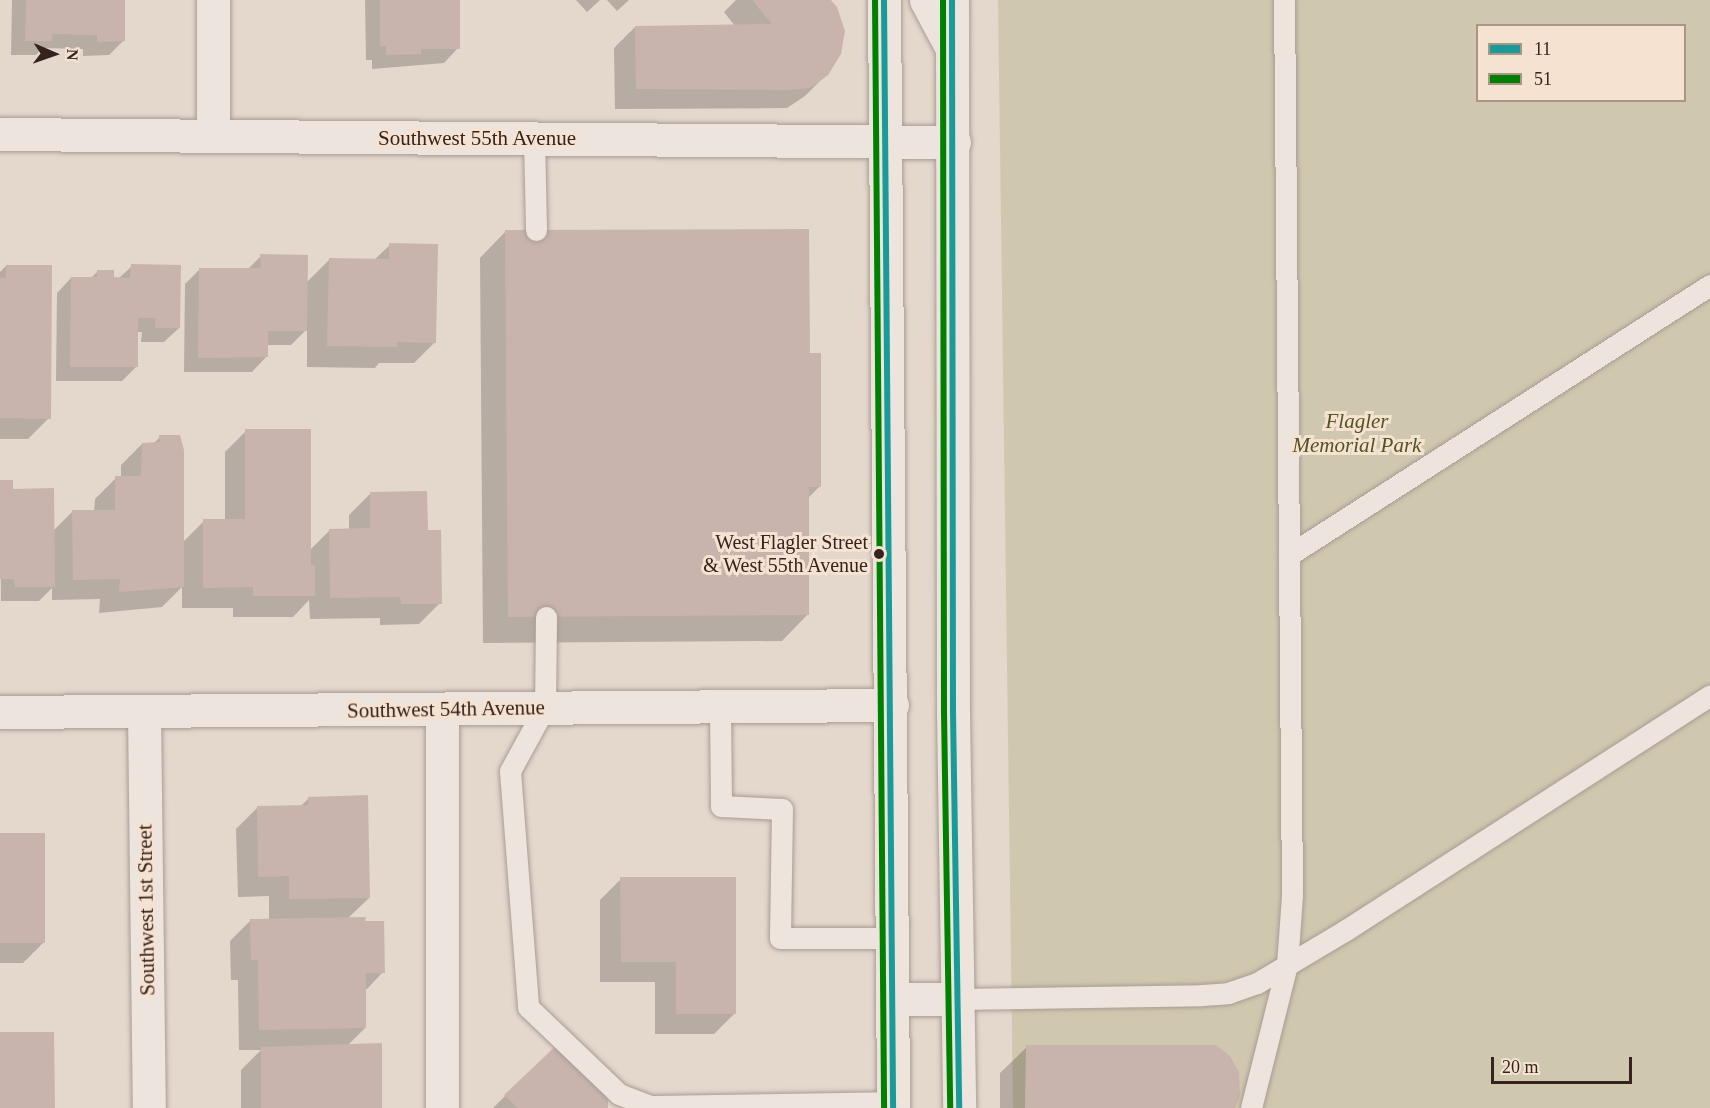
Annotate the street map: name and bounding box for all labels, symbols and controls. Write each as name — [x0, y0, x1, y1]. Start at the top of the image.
north arrow — [24, 24, 84, 84]
legend — [1476, 24, 1686, 102]
text: 11 — [1534, 39, 1551, 59]
text: N — [64, 49, 81, 61]
text: 51 — [1534, 69, 1552, 89]
street label: Southwest 55th Avenue — [377, 125, 577, 151]
park label: Flagler Memorial Park — [1293, 408, 1421, 458]
place label: West Flagler Street & West 55th Avenue — [702, 530, 868, 577]
marker: West Flagler Street & West 55th Avenue — [873, 548, 885, 560]
street label: Southwest 54th Avenue — [346, 695, 546, 723]
street label: Southwest 1st Street — [132, 824, 160, 996]
scale bar — [1494, 1045, 1635, 1083]
text: 20 m — [1502, 1057, 1539, 1077]

